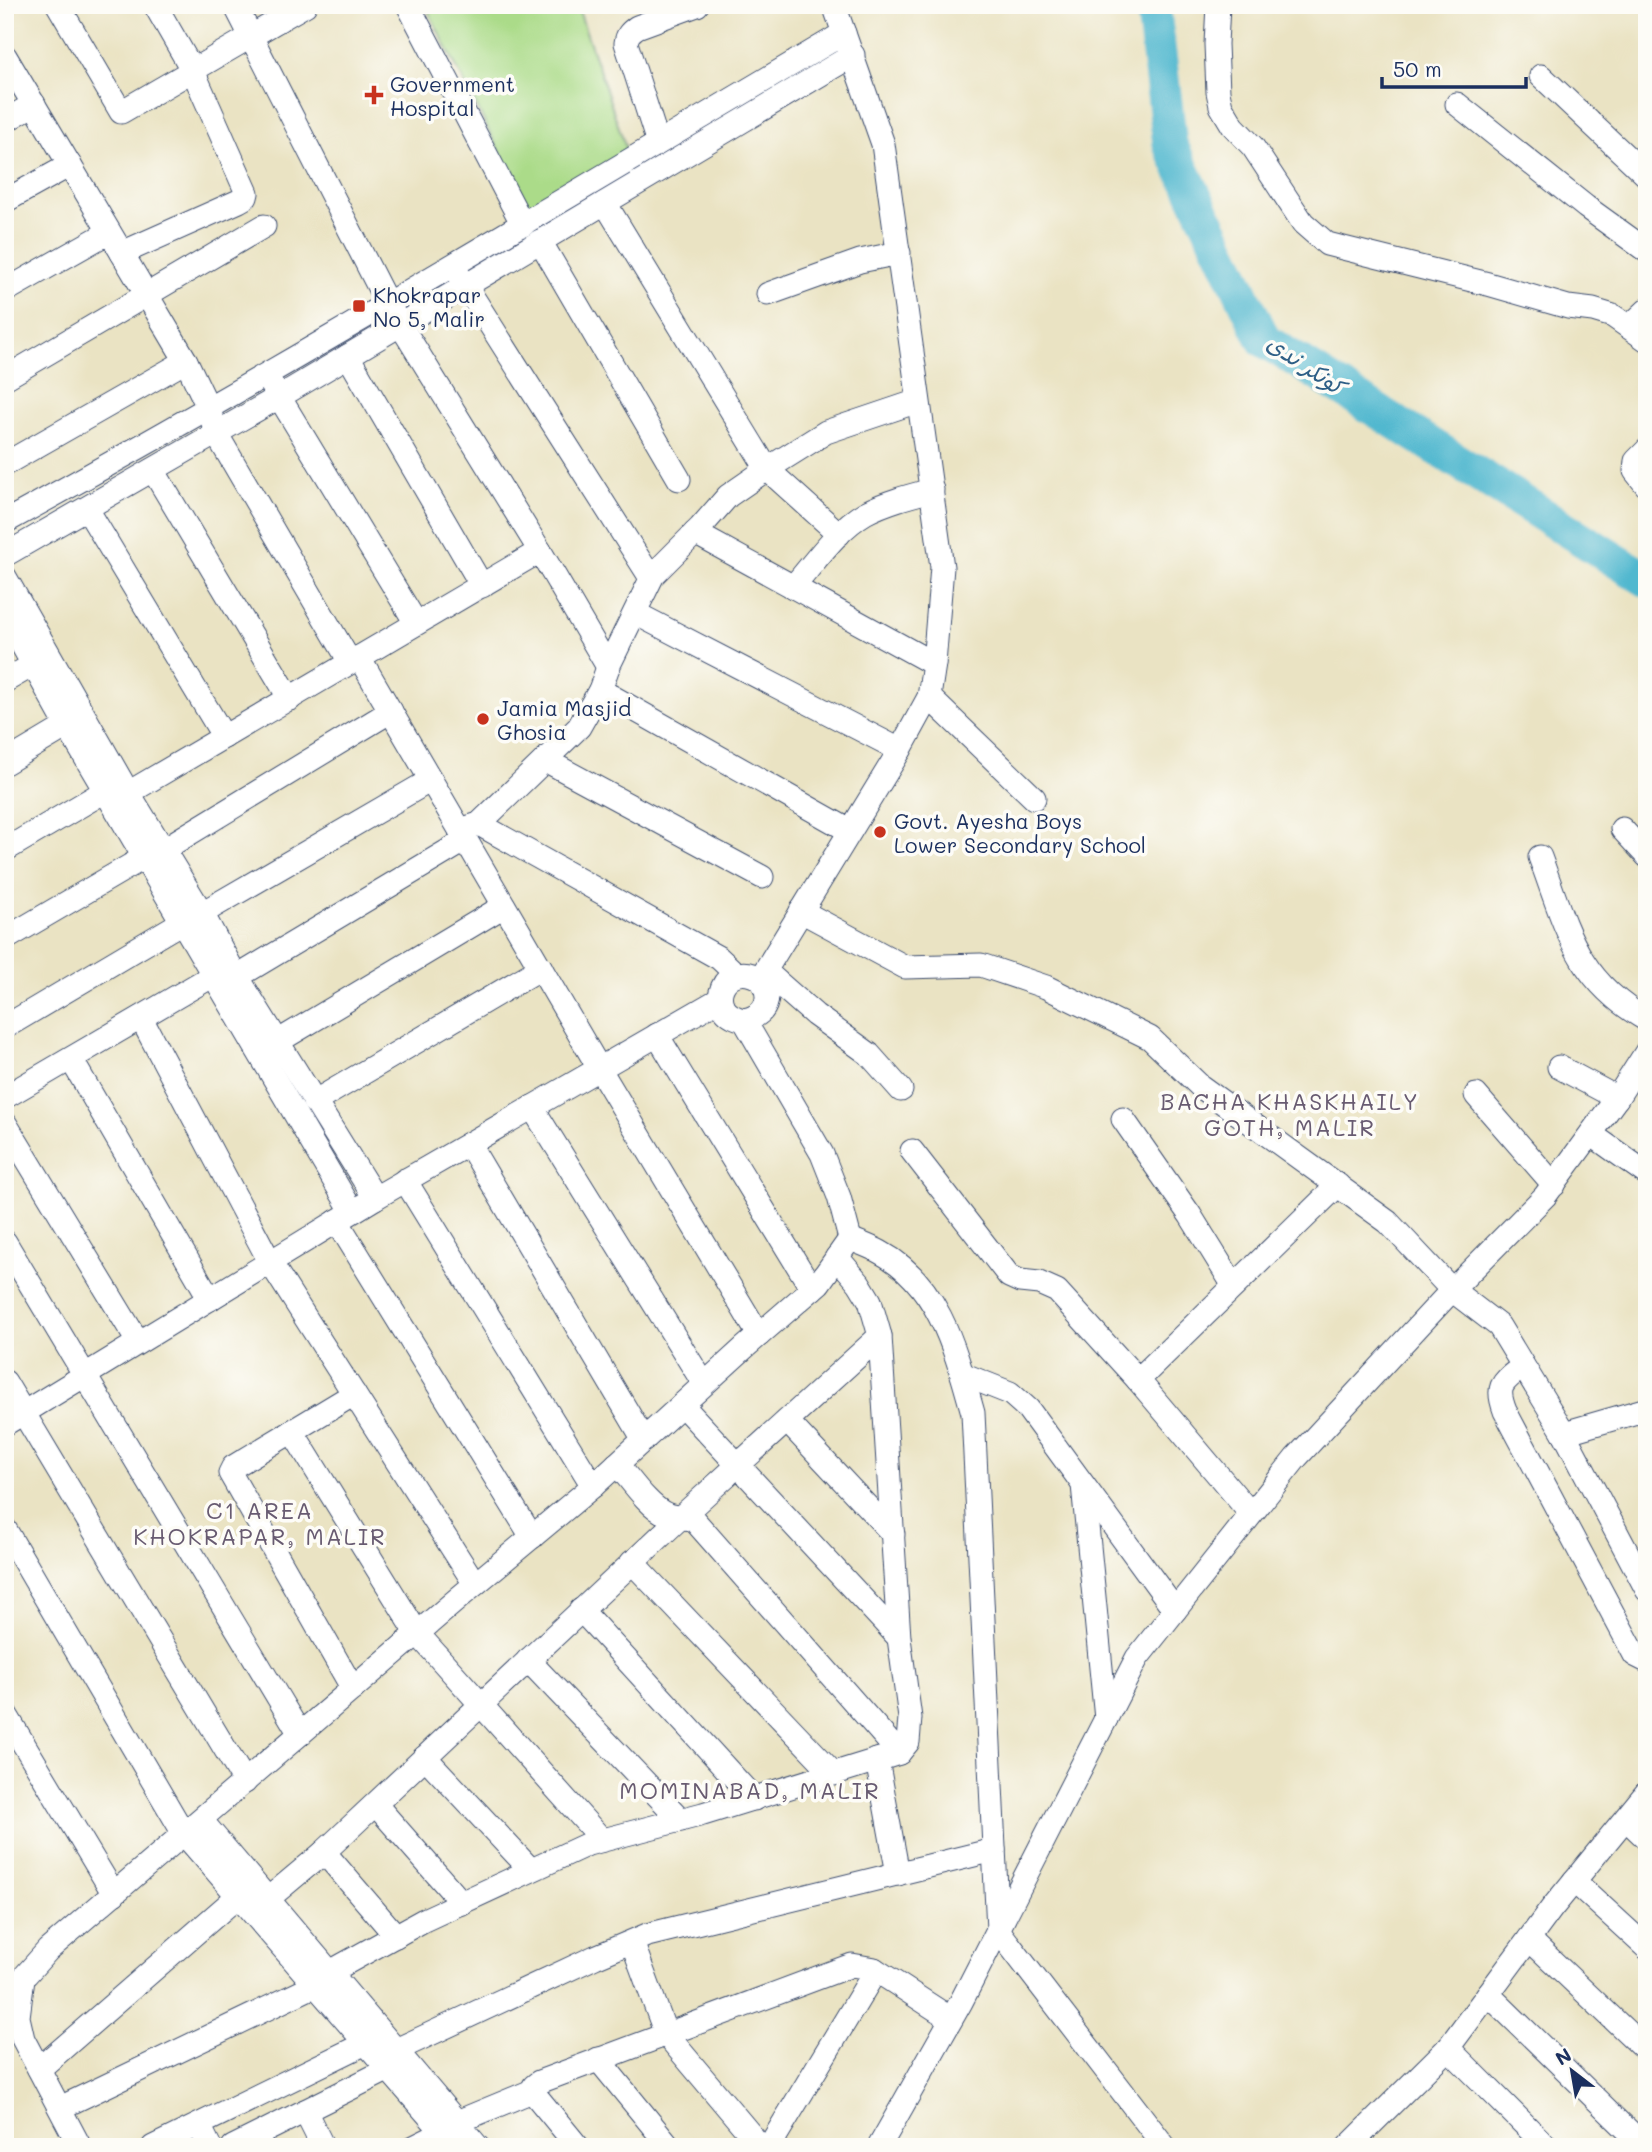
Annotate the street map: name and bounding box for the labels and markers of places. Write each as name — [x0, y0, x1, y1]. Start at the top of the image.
place label: Government Hospital — [390, 70, 515, 121]
marker: Government Hospital — [364, 85, 384, 105]
place label: Khokrapar No 5, Malir — [373, 281, 485, 332]
marker: Khokrapar No 5, Malir — [351, 298, 367, 314]
place label: Jamia Masjid Ghosia — [497, 694, 631, 745]
marker: Jamia Masjid Ghosia — [475, 711, 491, 727]
place label: Govt. Ayesha Boys Lower Secondary School — [894, 807, 1146, 858]
marker: Govt. Ayesha Boys Lower Secondary School — [872, 824, 888, 840]

